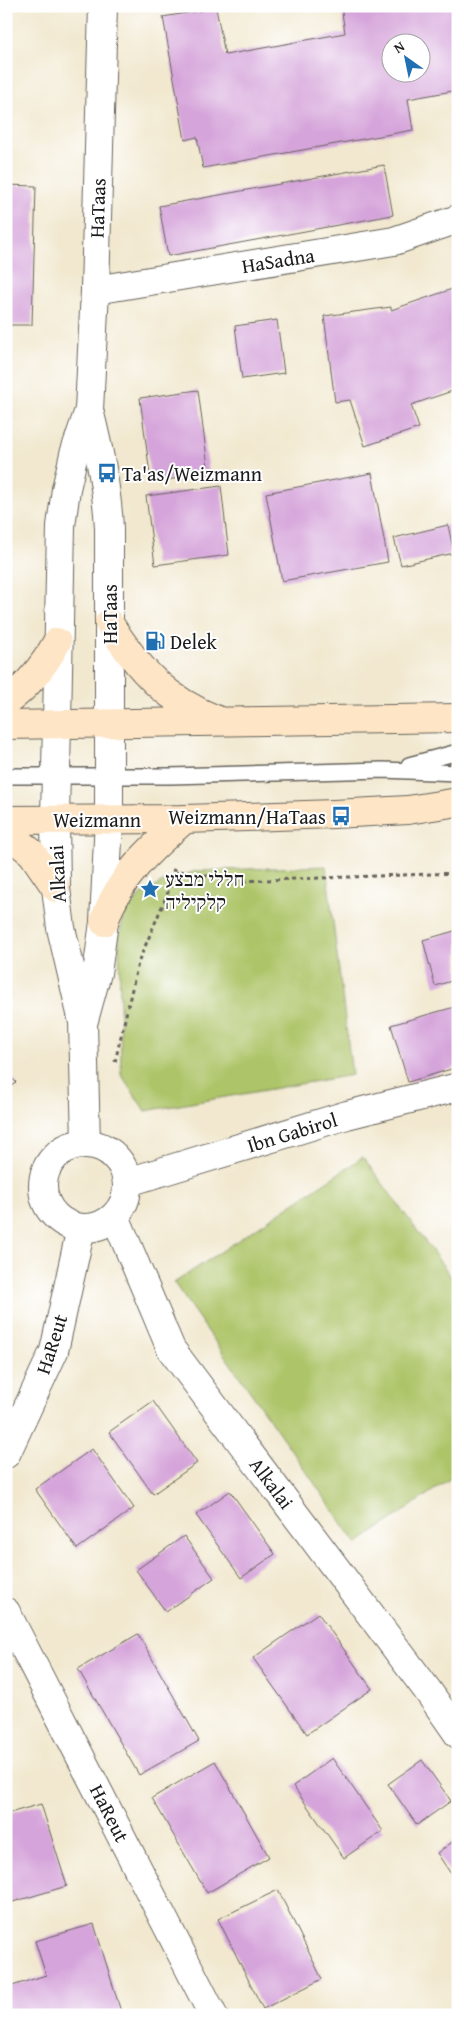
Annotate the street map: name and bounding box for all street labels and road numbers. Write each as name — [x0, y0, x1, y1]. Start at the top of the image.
street label: HaTaas — [81, 177, 113, 238]
street label: HaSadna — [240, 240, 317, 280]
street label: HaTaas — [95, 584, 124, 644]
street label: Weizmann — [53, 805, 141, 834]
street label: Alkalai — [41, 844, 73, 904]
street label: Ibn Gabirol — [243, 1104, 341, 1159]
street label: HaReut — [28, 1310, 74, 1378]
street label: Alkalai — [243, 1451, 301, 1515]
street label: HaReut — [83, 1779, 137, 1847]

